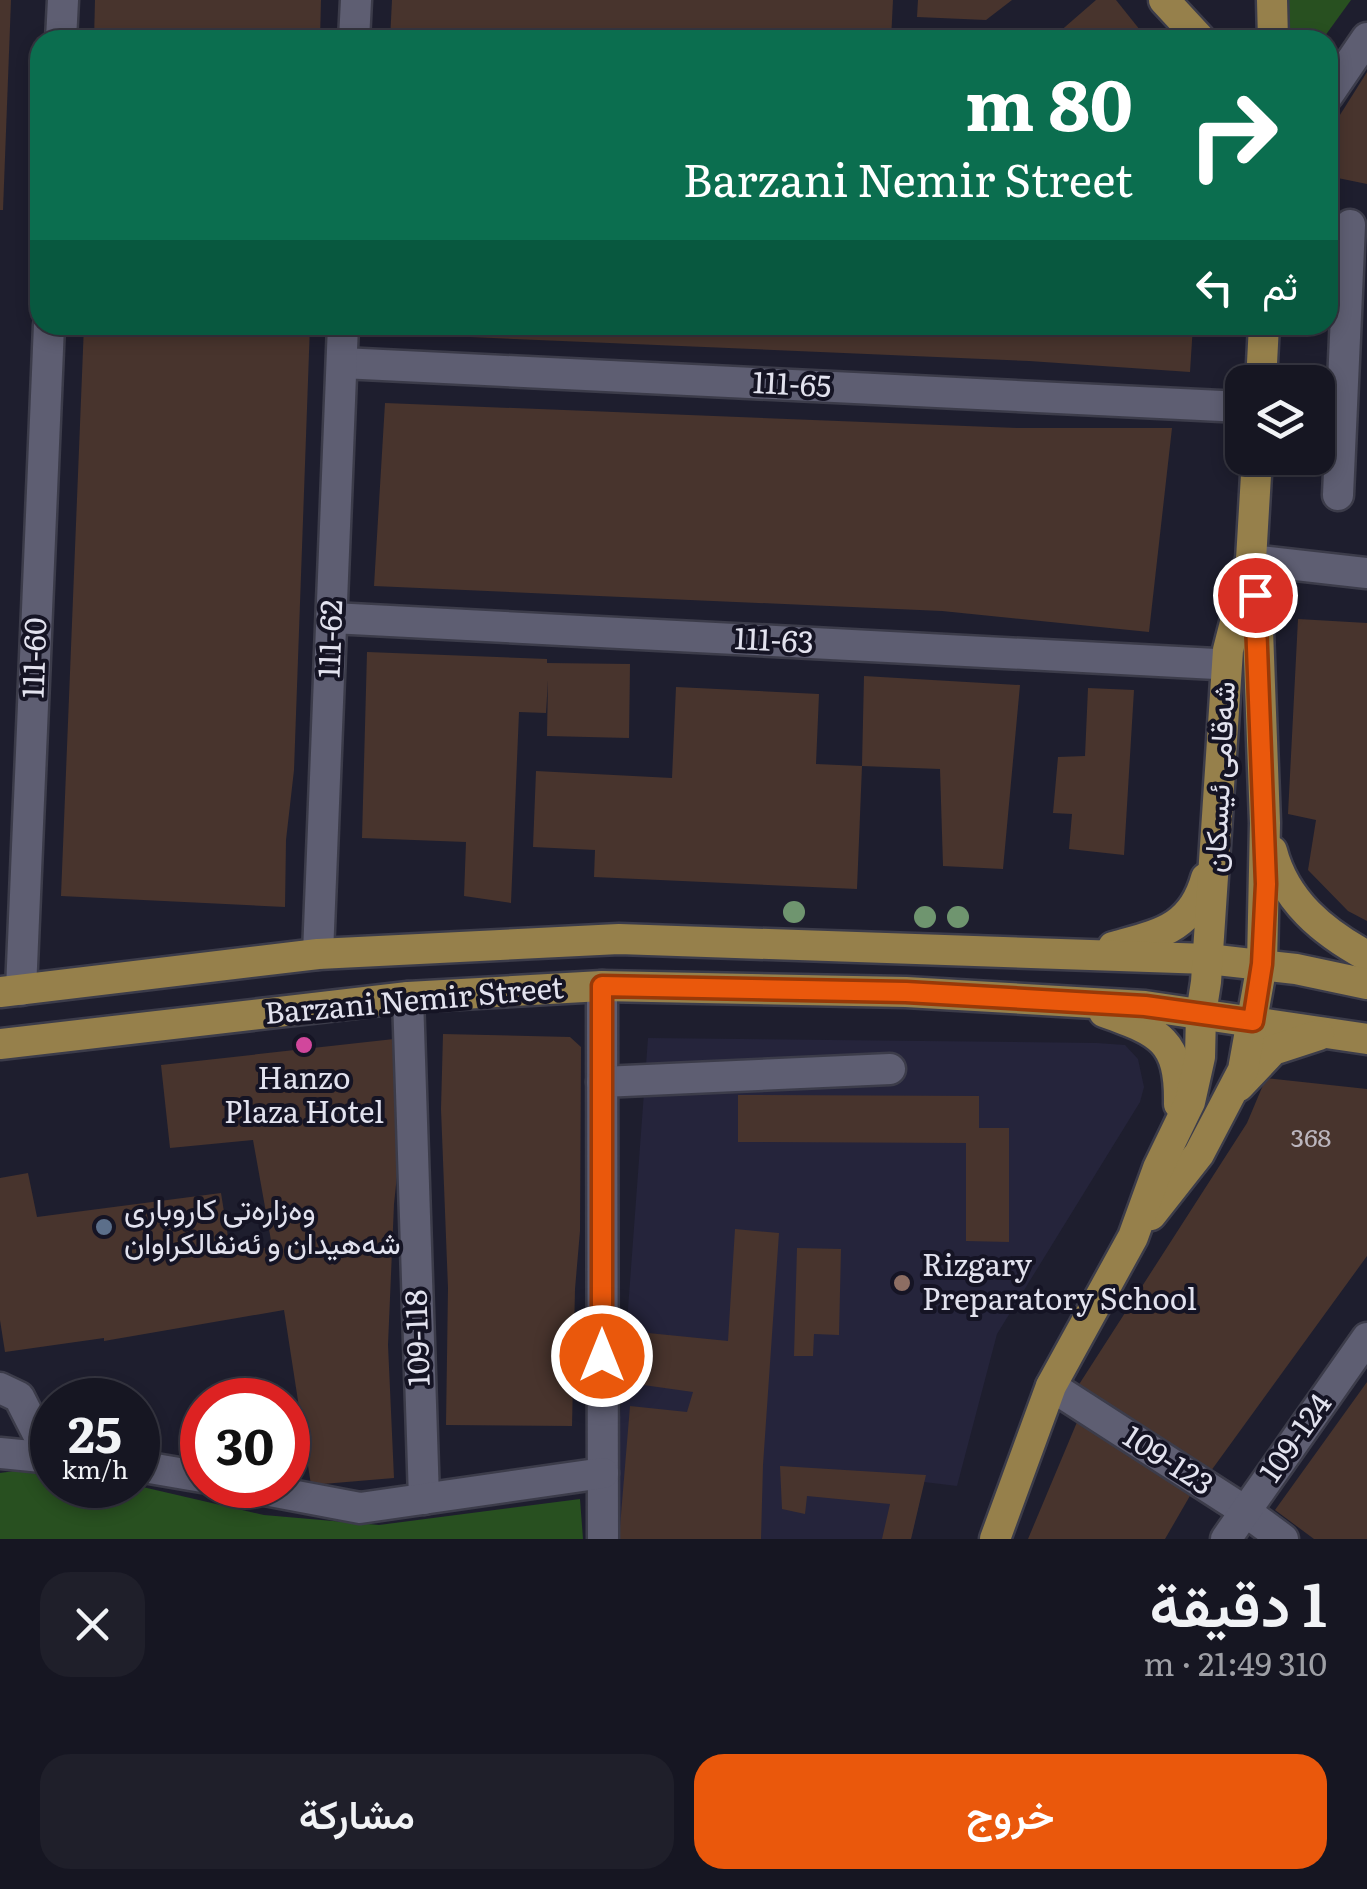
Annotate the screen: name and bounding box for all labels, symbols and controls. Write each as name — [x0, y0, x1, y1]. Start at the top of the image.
text: 80 m — [965, 49, 1133, 153]
icon: right — [1168, 70, 1298, 200]
text: Barzani Nemir Street — [683, 144, 1133, 211]
text: ثم — [1262, 255, 1298, 312]
icon: left — [1187, 260, 1242, 315]
street label: 111-65 — [752, 358, 833, 406]
map controls — [1225, 365, 1335, 475]
button: layers — [1225, 365, 1335, 475]
pin — [1213, 553, 1298, 638]
icon: arrive — [1228, 568, 1283, 623]
street label: 111-62 — [305, 599, 351, 679]
street label: 111-63 — [733, 614, 815, 662]
street label: 111-60 — [9, 617, 55, 699]
street label: شەقامی ئیسکان — [1190, 680, 1244, 874]
street label: Barzani Nemir Street — [262, 963, 565, 1033]
marker: Hanzo Plaza Hotel — [293, 1034, 315, 1056]
place label: Hanzo Plaza Hotel — [224, 1054, 384, 1132]
house number: 368 — [1291, 1118, 1331, 1155]
place label: وەزارەتی کاروباری شەهیدان و ئەنفالکراوان — [124, 1185, 401, 1263]
marker: وەزارەتی کاروباری شەهیدان و ئەنفالکراوان — [93, 1216, 115, 1238]
place label: Rizgary Preparatory School — [922, 1241, 1197, 1319]
marker: Rizgary Preparatory School — [891, 1272, 913, 1294]
street label: 109-118 — [391, 1289, 439, 1387]
position arrow — [550, 1304, 654, 1408]
speed limit sign: 30 — [180, 1378, 310, 1508]
street label: 109-124 — [1247, 1383, 1340, 1490]
text: 25 — [68, 1394, 122, 1468]
street label: 109-123 — [1116, 1413, 1223, 1504]
text: km/h — [62, 1450, 128, 1487]
text: 1 دقيقة — [1149, 1556, 1327, 1645]
button: close — [40, 1572, 145, 1677]
text: 310 m · 21:49 — [1144, 1638, 1327, 1686]
button: مشاركة — [40, 1754, 674, 1869]
button: خروج — [694, 1754, 1327, 1869]

